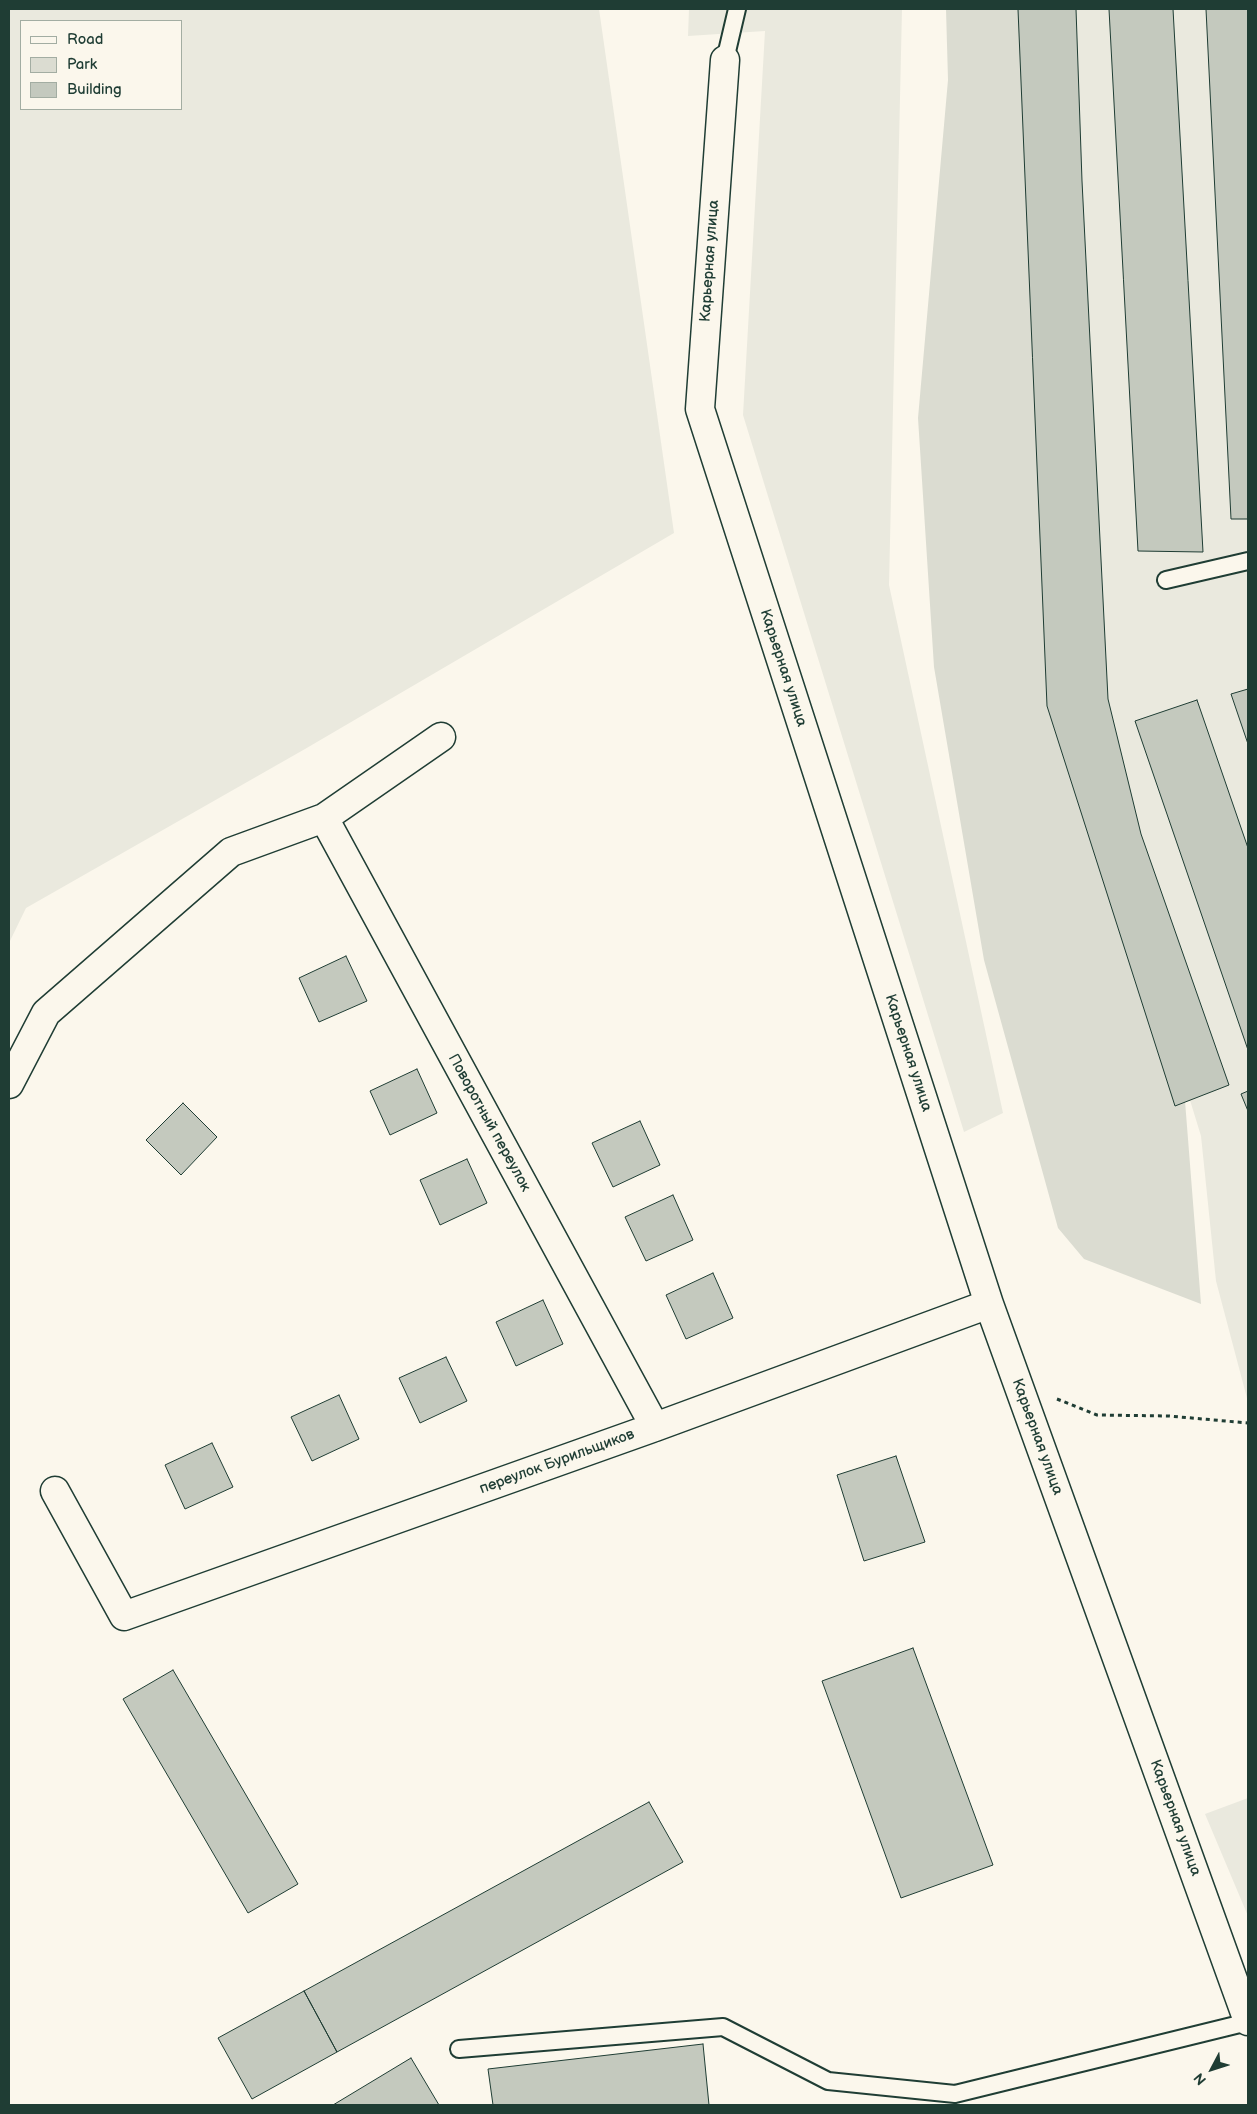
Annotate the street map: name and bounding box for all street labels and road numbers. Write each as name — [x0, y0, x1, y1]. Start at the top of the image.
street label: Карьерная улица — [697, 199, 723, 323]
street label: Карьерная улица — [756, 607, 810, 729]
street label: Карьерная улица — [881, 992, 935, 1114]
street label: Поворотный переулок — [444, 1051, 534, 1195]
street label: Карьерная улица — [1008, 1376, 1066, 1498]
street label: переулок Бурильщиков — [477, 1426, 637, 1498]
street label: Карьерная улица — [1146, 1757, 1204, 1879]

